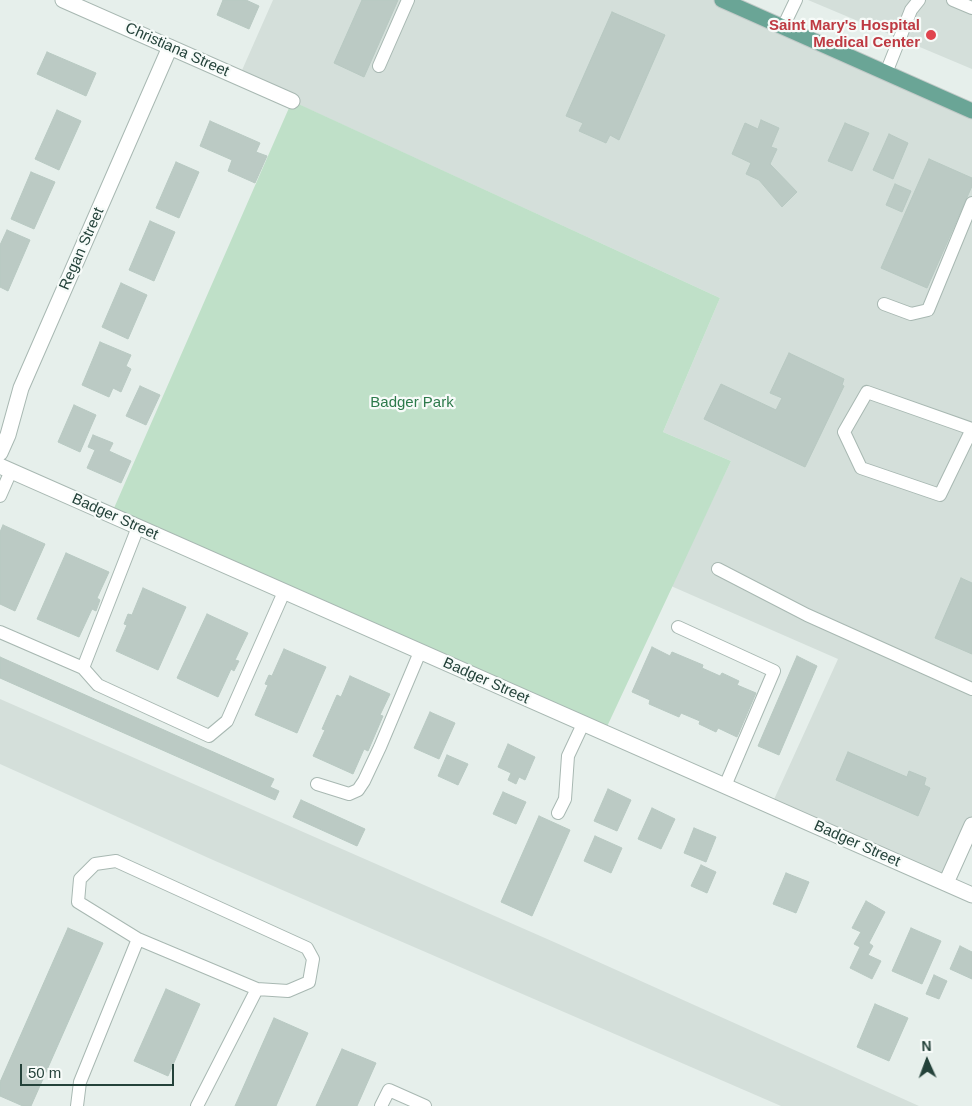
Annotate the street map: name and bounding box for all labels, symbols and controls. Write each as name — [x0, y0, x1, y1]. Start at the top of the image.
place label: Saint Mary's Hospital Medical Center — [769, 17, 920, 52]
street label: Christiana Street — [122, 19, 232, 81]
marker: Saint Mary's Hospital Medical Center — [924, 28, 938, 42]
street label: Regan Street — [56, 205, 108, 293]
park label: Badger Park — [370, 394, 454, 412]
street label: Badger Street — [69, 490, 161, 544]
street label: Badger Street — [440, 654, 532, 708]
street label: Badger Street — [811, 817, 903, 871]
north arrow — [902, 1036, 952, 1086]
text: N — [921, 1038, 932, 1054]
scale bar — [22, 1054, 176, 1086]
text: 50 m — [28, 1064, 61, 1081]

